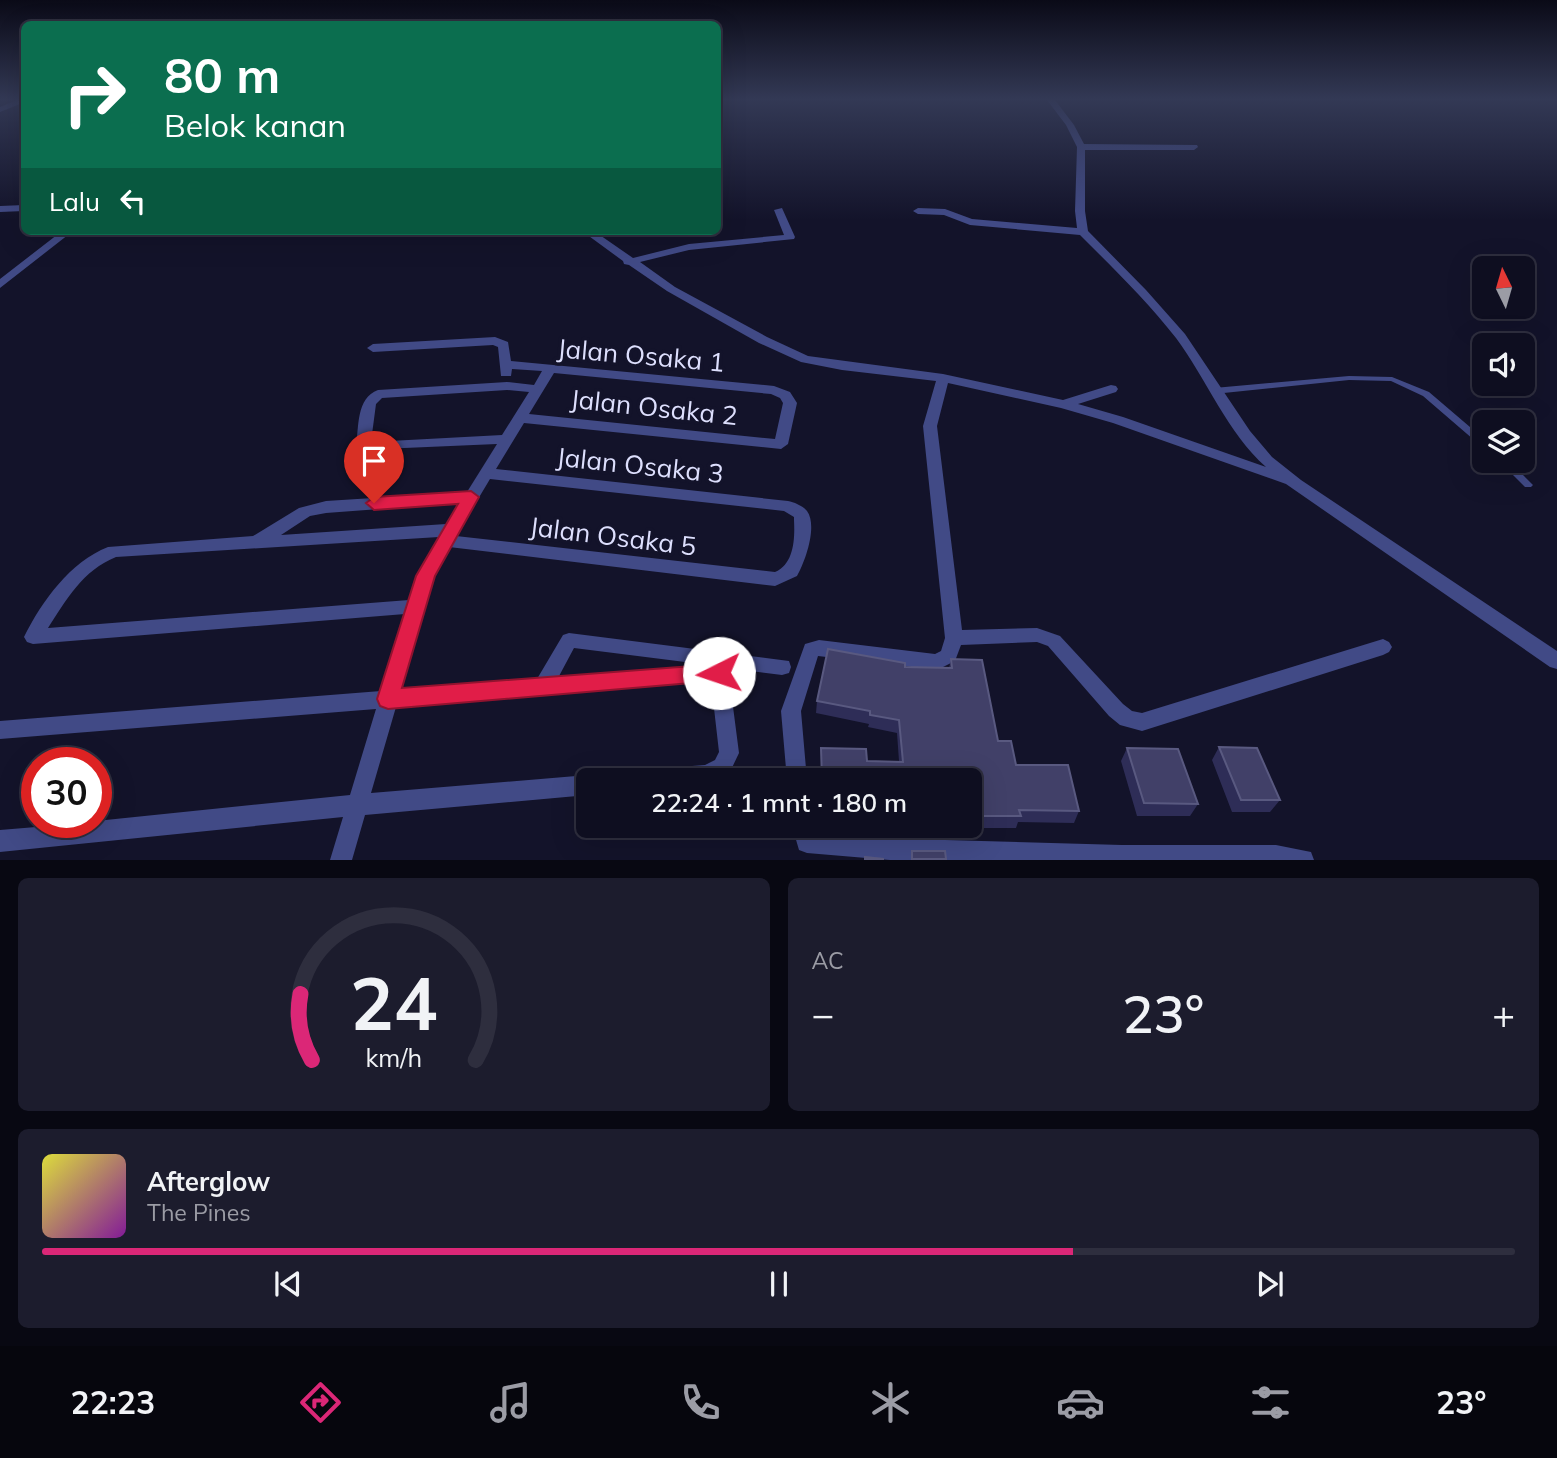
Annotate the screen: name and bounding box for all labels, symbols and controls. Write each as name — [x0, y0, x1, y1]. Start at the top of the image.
text: 80 m — [164, 44, 280, 105]
icon: right — [49, 49, 140, 140]
text: Belok kanan — [164, 105, 346, 145]
icon: left — [114, 182, 152, 220]
text: Lalu — [49, 185, 100, 218]
north arrow — [1472, 256, 1535, 318]
map controls — [1472, 256, 1535, 473]
street label: Jalan Osaka 1 — [556, 331, 726, 379]
button: sound — [1472, 333, 1535, 396]
street label: Jalan Osaka 2 — [569, 382, 739, 432]
button: layers — [1472, 410, 1535, 473]
pin — [344, 431, 404, 503]
street label: Jalan Osaka 3 — [555, 440, 725, 490]
icon: arrive — [355, 442, 393, 480]
street label: Jalan Osaka 5 — [528, 509, 698, 563]
position arrow — [682, 636, 756, 710]
speed limit sign: 30 — [21, 747, 112, 838]
text: 22:24 · 1 mnt · 180 m — [651, 786, 907, 819]
text: AC — [812, 946, 844, 975]
text: 24 — [350, 958, 437, 1049]
text: 23° — [1122, 981, 1204, 1046]
text: − — [812, 990, 834, 1038]
text: + — [1492, 990, 1515, 1038]
text: km/h — [365, 1042, 422, 1073]
text: Afterglow — [147, 1165, 270, 1198]
text: The Pines — [147, 1198, 251, 1227]
icon: previous — [269, 1265, 307, 1303]
icon: pause — [760, 1265, 798, 1303]
icon: next — [1251, 1265, 1289, 1303]
icon: directions — [296, 1378, 345, 1427]
icon: music — [486, 1378, 535, 1427]
icon: phone — [676, 1378, 725, 1427]
icon: climate — [866, 1378, 915, 1427]
icon: car — [1056, 1378, 1105, 1427]
icon: filters — [1246, 1378, 1295, 1427]
text: 22:23 — [70, 1382, 155, 1422]
text: 23° — [1436, 1382, 1486, 1422]

